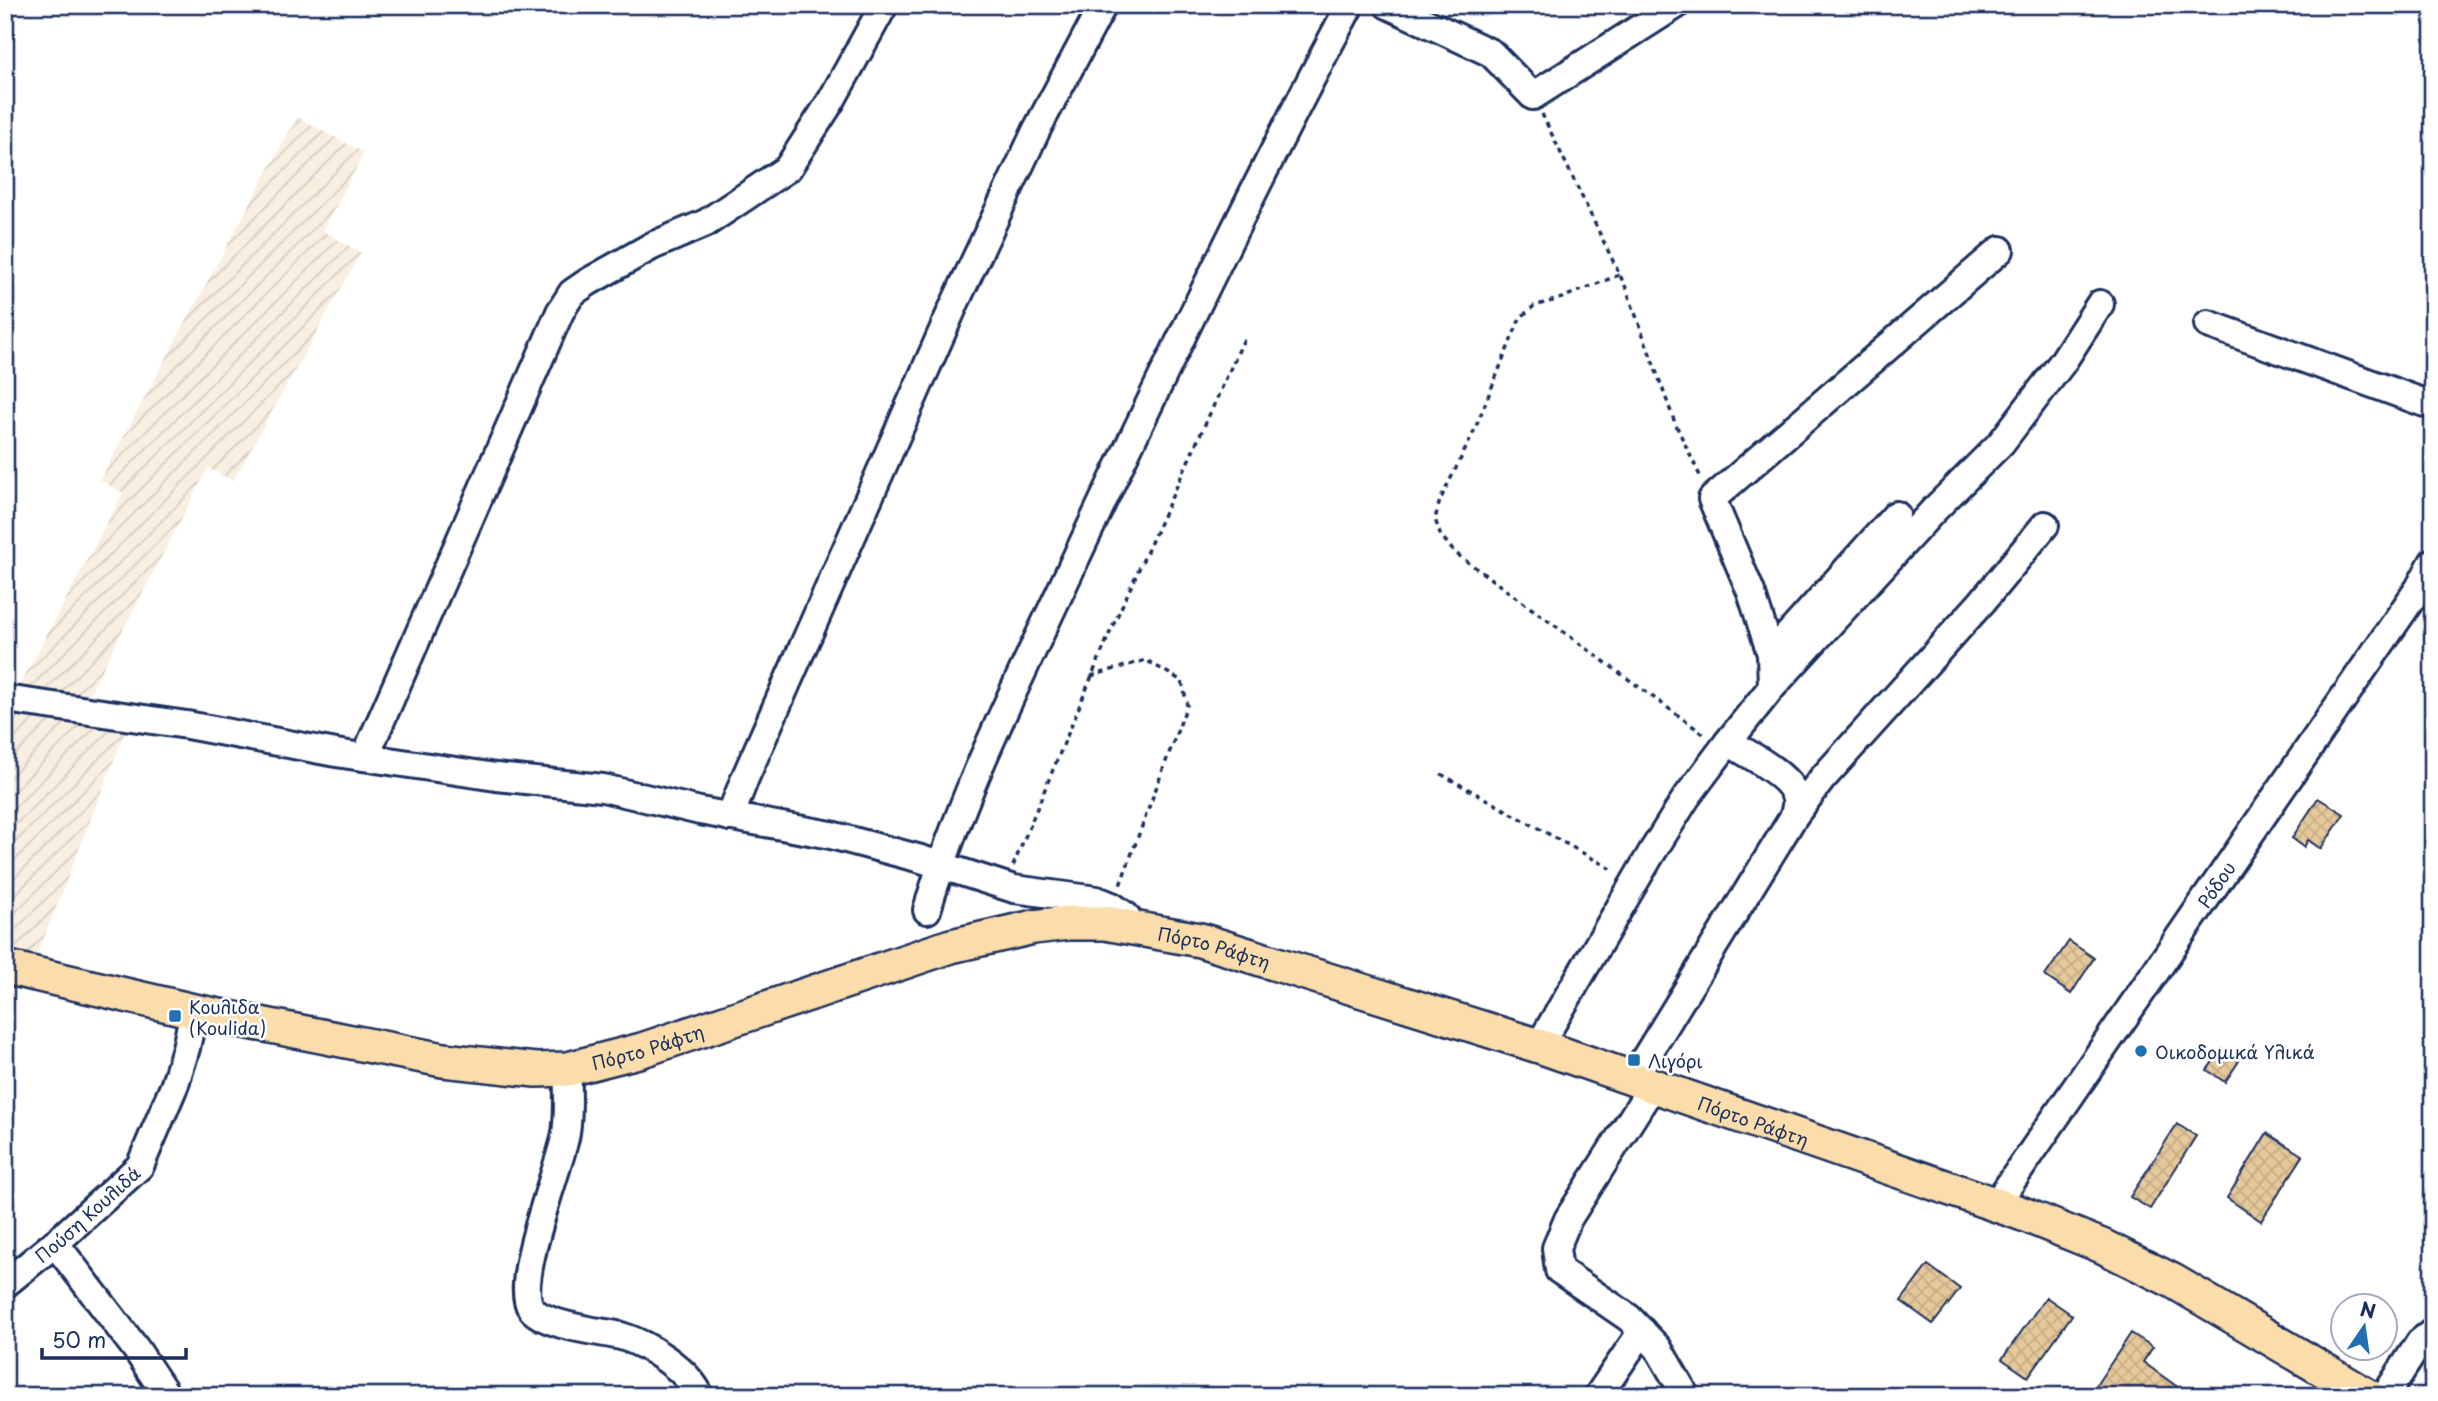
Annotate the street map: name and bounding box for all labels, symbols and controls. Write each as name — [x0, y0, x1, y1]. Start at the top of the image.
street label: Ρόδου — [2190, 855, 2241, 913]
street label: Πόρτο Ράφτη — [1156, 919, 1274, 975]
place label: Κουλιδα (Koulida) — [189, 993, 266, 1041]
marker: Κουλιδα (Koulida) — [167, 1008, 183, 1024]
street label: Πόρτο Ράφτη — [589, 1017, 707, 1076]
place label: Οικοδομικά Υλικά — [2155, 1038, 2315, 1065]
marker: Οικοδομικά Υλικά — [2133, 1043, 2149, 1059]
place label: Λιγόρι — [1648, 1047, 1703, 1074]
marker: Λιγόρι — [1626, 1052, 1642, 1068]
street label: Πόρτο Ράφτη — [1694, 1089, 1813, 1152]
street label: Πούση Κουλιδά — [28, 1159, 146, 1268]
north arrow — [2330, 1292, 2400, 1362]
text: N — [2358, 1294, 2379, 1325]
scale bar — [42, 1317, 186, 1361]
text: 50 m — [52, 1323, 106, 1355]

